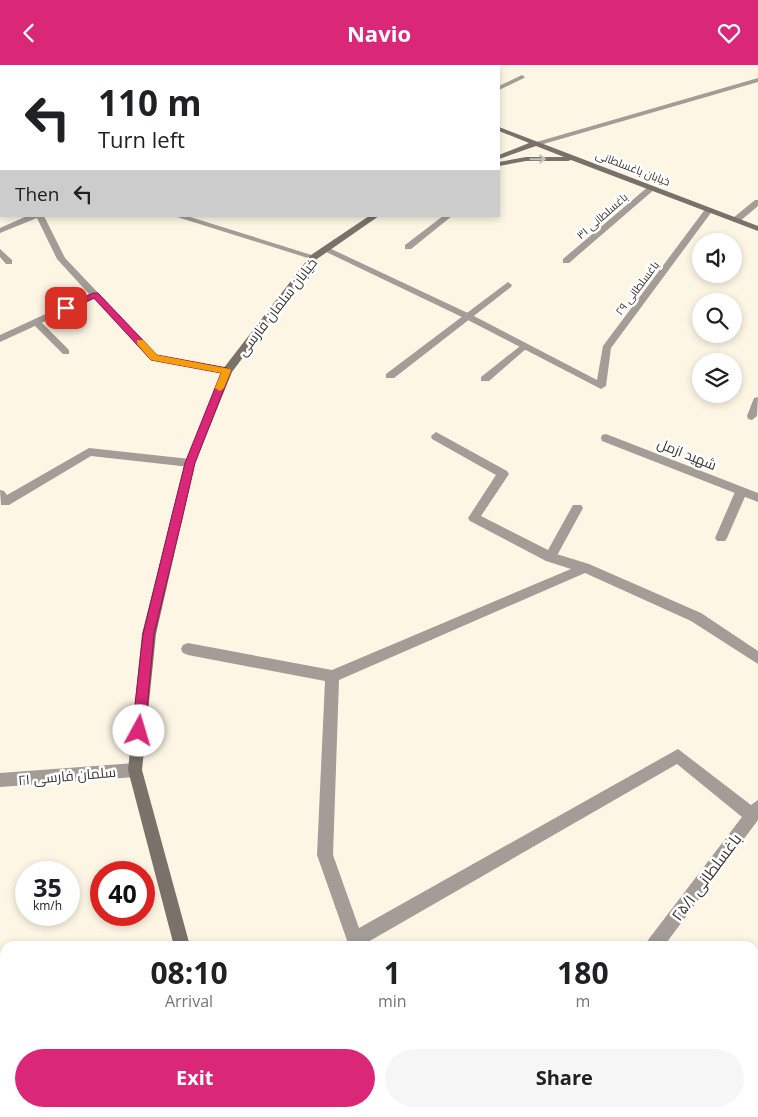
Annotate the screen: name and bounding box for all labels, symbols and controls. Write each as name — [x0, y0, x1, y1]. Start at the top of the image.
text: Navio — [347, 18, 411, 48]
icon: back — [15, 19, 43, 47]
icon: heart — [715, 19, 743, 47]
text: 110 m — [98, 79, 202, 126]
icon: left — [15, 85, 80, 150]
text: Turn left — [98, 124, 185, 154]
street label: خیابان باغسلطانی — [594, 146, 673, 189]
one-way arrow — [529, 154, 545, 164]
icon: left — [69, 180, 97, 208]
text: Then — [15, 181, 59, 207]
street label: باغسلطانی ۳۱ — [573, 189, 631, 242]
map controls — [692, 233, 742, 403]
button: sound — [692, 233, 742, 283]
street label: خیابان سلمان فارسی — [232, 254, 321, 360]
street label: باغسلطانی ۲۹ — [611, 258, 662, 318]
pin — [45, 287, 87, 329]
button: search — [692, 293, 742, 343]
icon: arrive — [52, 294, 80, 322]
button: layers — [692, 353, 742, 403]
street label: شهید ازمل — [655, 433, 720, 474]
position arrow — [112, 704, 164, 756]
street label: سلمان فارسی ۲۱ — [17, 762, 117, 789]
street label: باغسلطانی ۲۵/۱ — [666, 829, 746, 925]
speed limit sign: 40 — [90, 861, 155, 926]
text: 35 — [33, 870, 62, 904]
text: km/h — [33, 897, 62, 914]
text: 08:10 — [150, 952, 228, 993]
text: 1 — [384, 952, 401, 993]
text: 180 — [557, 952, 609, 993]
text: Arrival — [165, 990, 213, 1012]
text: min — [378, 990, 407, 1012]
text: m — [575, 990, 590, 1012]
button: Exit — [15, 1049, 375, 1107]
button: Share — [385, 1049, 744, 1107]

